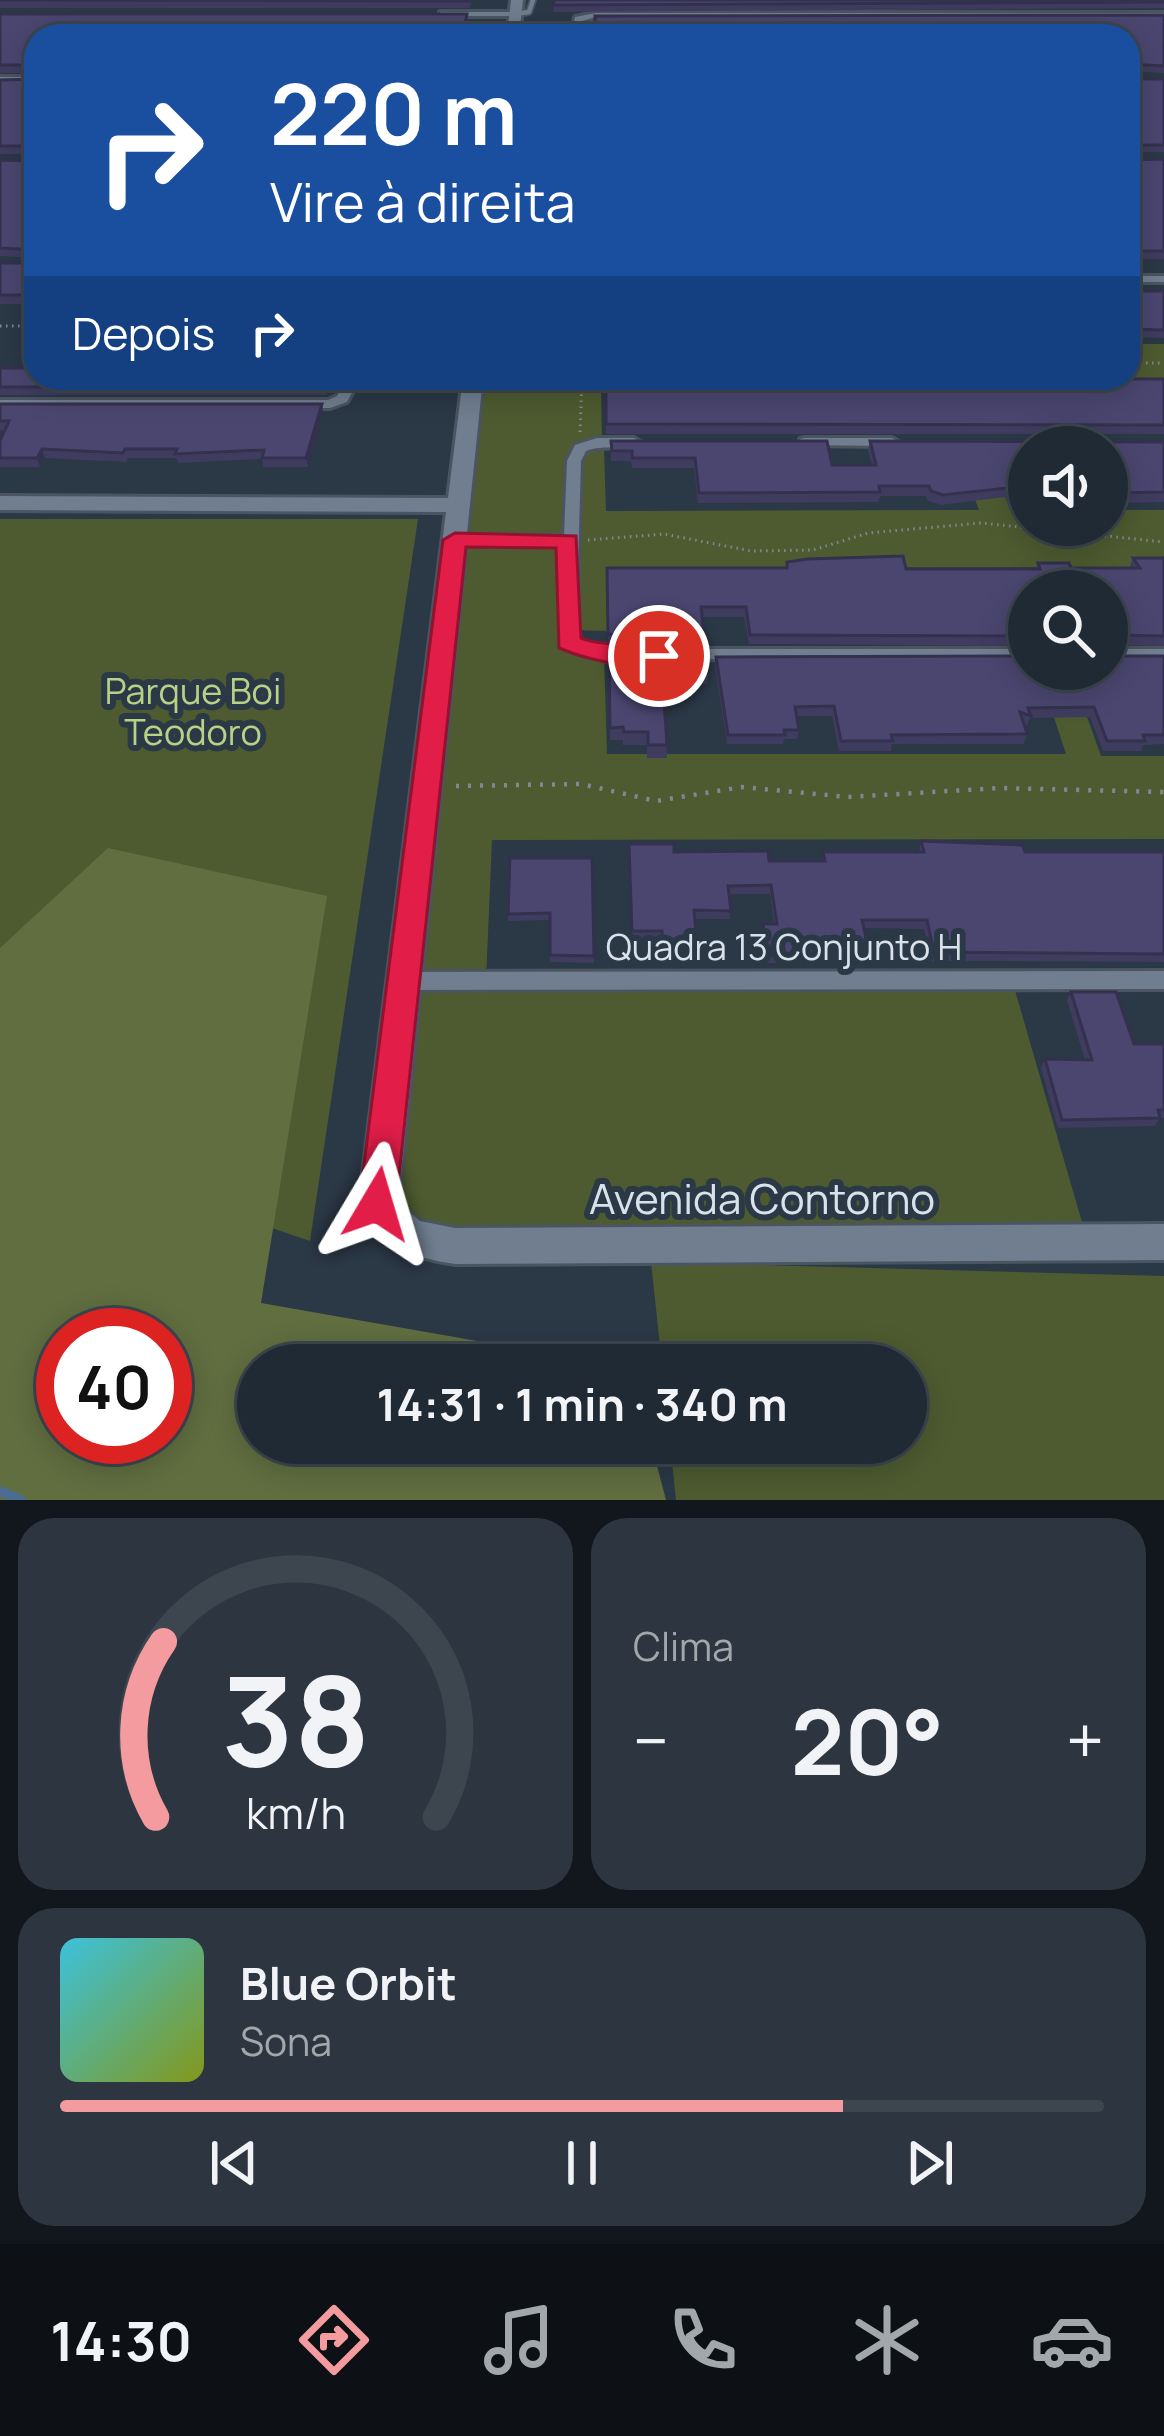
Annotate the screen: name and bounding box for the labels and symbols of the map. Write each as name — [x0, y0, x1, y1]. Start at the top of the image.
pin — [608, 605, 710, 707]
park label: Parque Boi Teodoro — [105, 666, 281, 756]
street label: Quadra 13 Conjunto H — [606, 922, 962, 971]
position arrow — [314, 1141, 440, 1267]
street label: Avenida Contorno — [589, 1169, 935, 1227]
speed limit sign: 40 — [36, 1308, 192, 1464]

